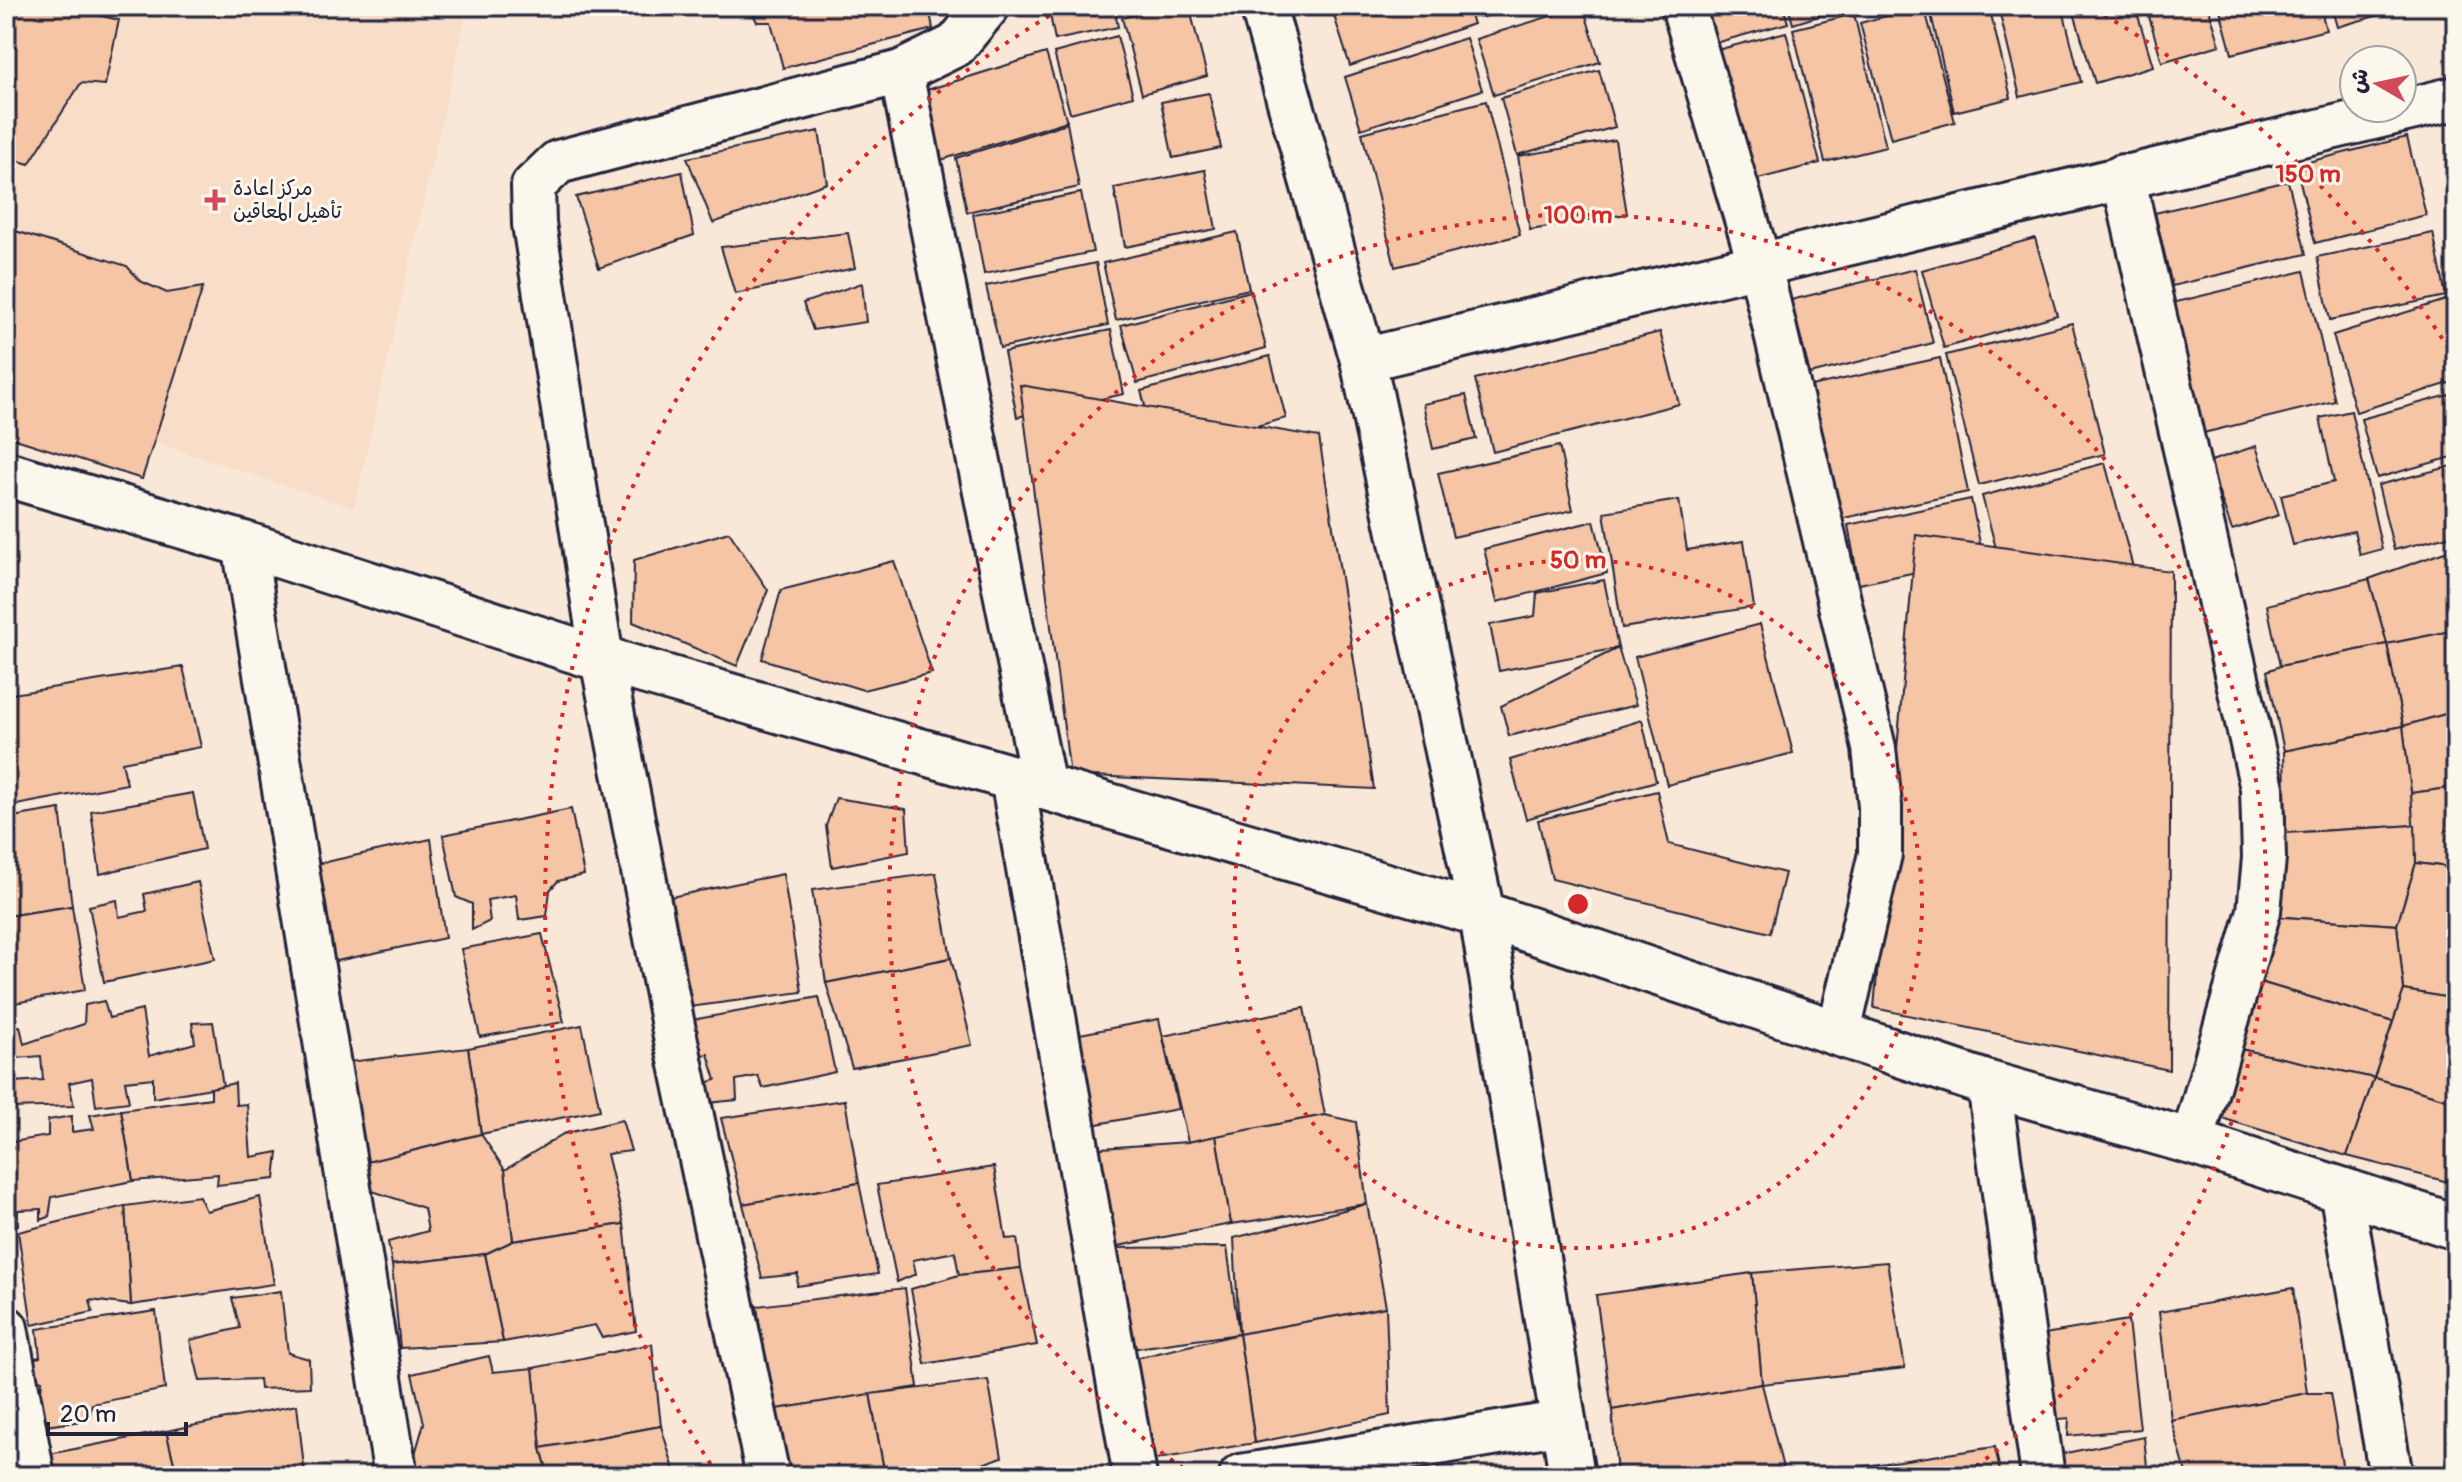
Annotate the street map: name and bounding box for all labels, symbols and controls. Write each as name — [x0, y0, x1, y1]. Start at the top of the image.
north arrow — [2338, 44, 2418, 124]
text: ش — [2344, 67, 2375, 95]
text: 150 m — [2275, 160, 2341, 189]
place label: مركز اعادة تأهيل المعاقين — [233, 176, 342, 224]
marker: مركز اعادة تأهيل المعاقين — [204, 189, 226, 211]
text: 100 m — [1544, 201, 1612, 230]
text: 50 m — [1550, 546, 1606, 575]
centre of rings — [1564, 890, 1592, 918]
scale bar — [48, 1386, 186, 1436]
text: 20 m — [60, 1400, 116, 1429]

